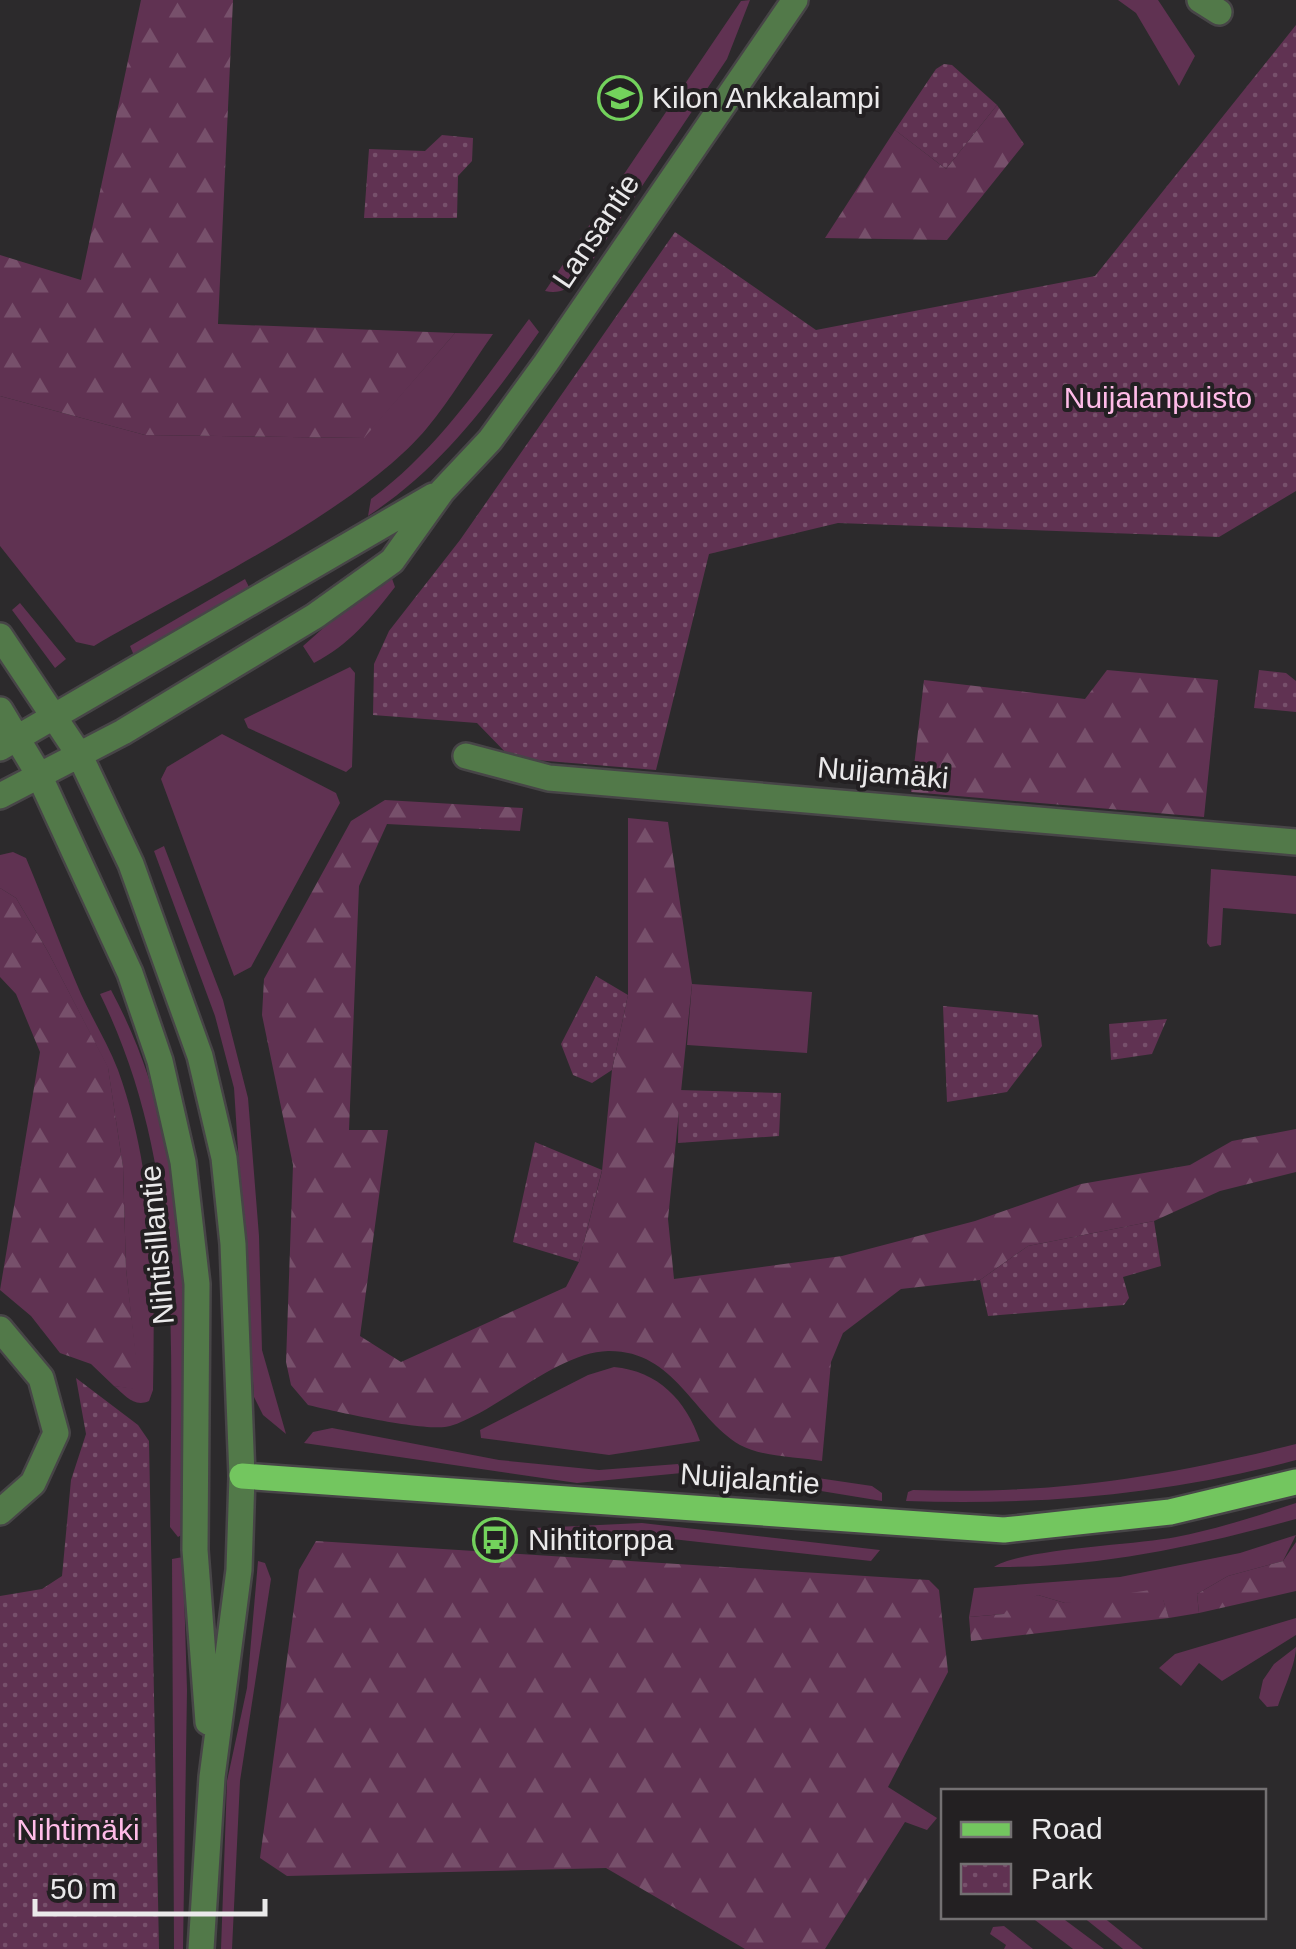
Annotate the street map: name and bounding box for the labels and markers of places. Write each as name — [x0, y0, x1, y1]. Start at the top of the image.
school or university icon: Kilon Ankkalampi — [597, 75, 643, 121]
place label: Kilon Ankkalampi — [652, 81, 880, 114]
bus stop icon: Nihtitorppa — [472, 1517, 518, 1563]
place label: Nihtitorppa — [528, 1523, 673, 1556]

